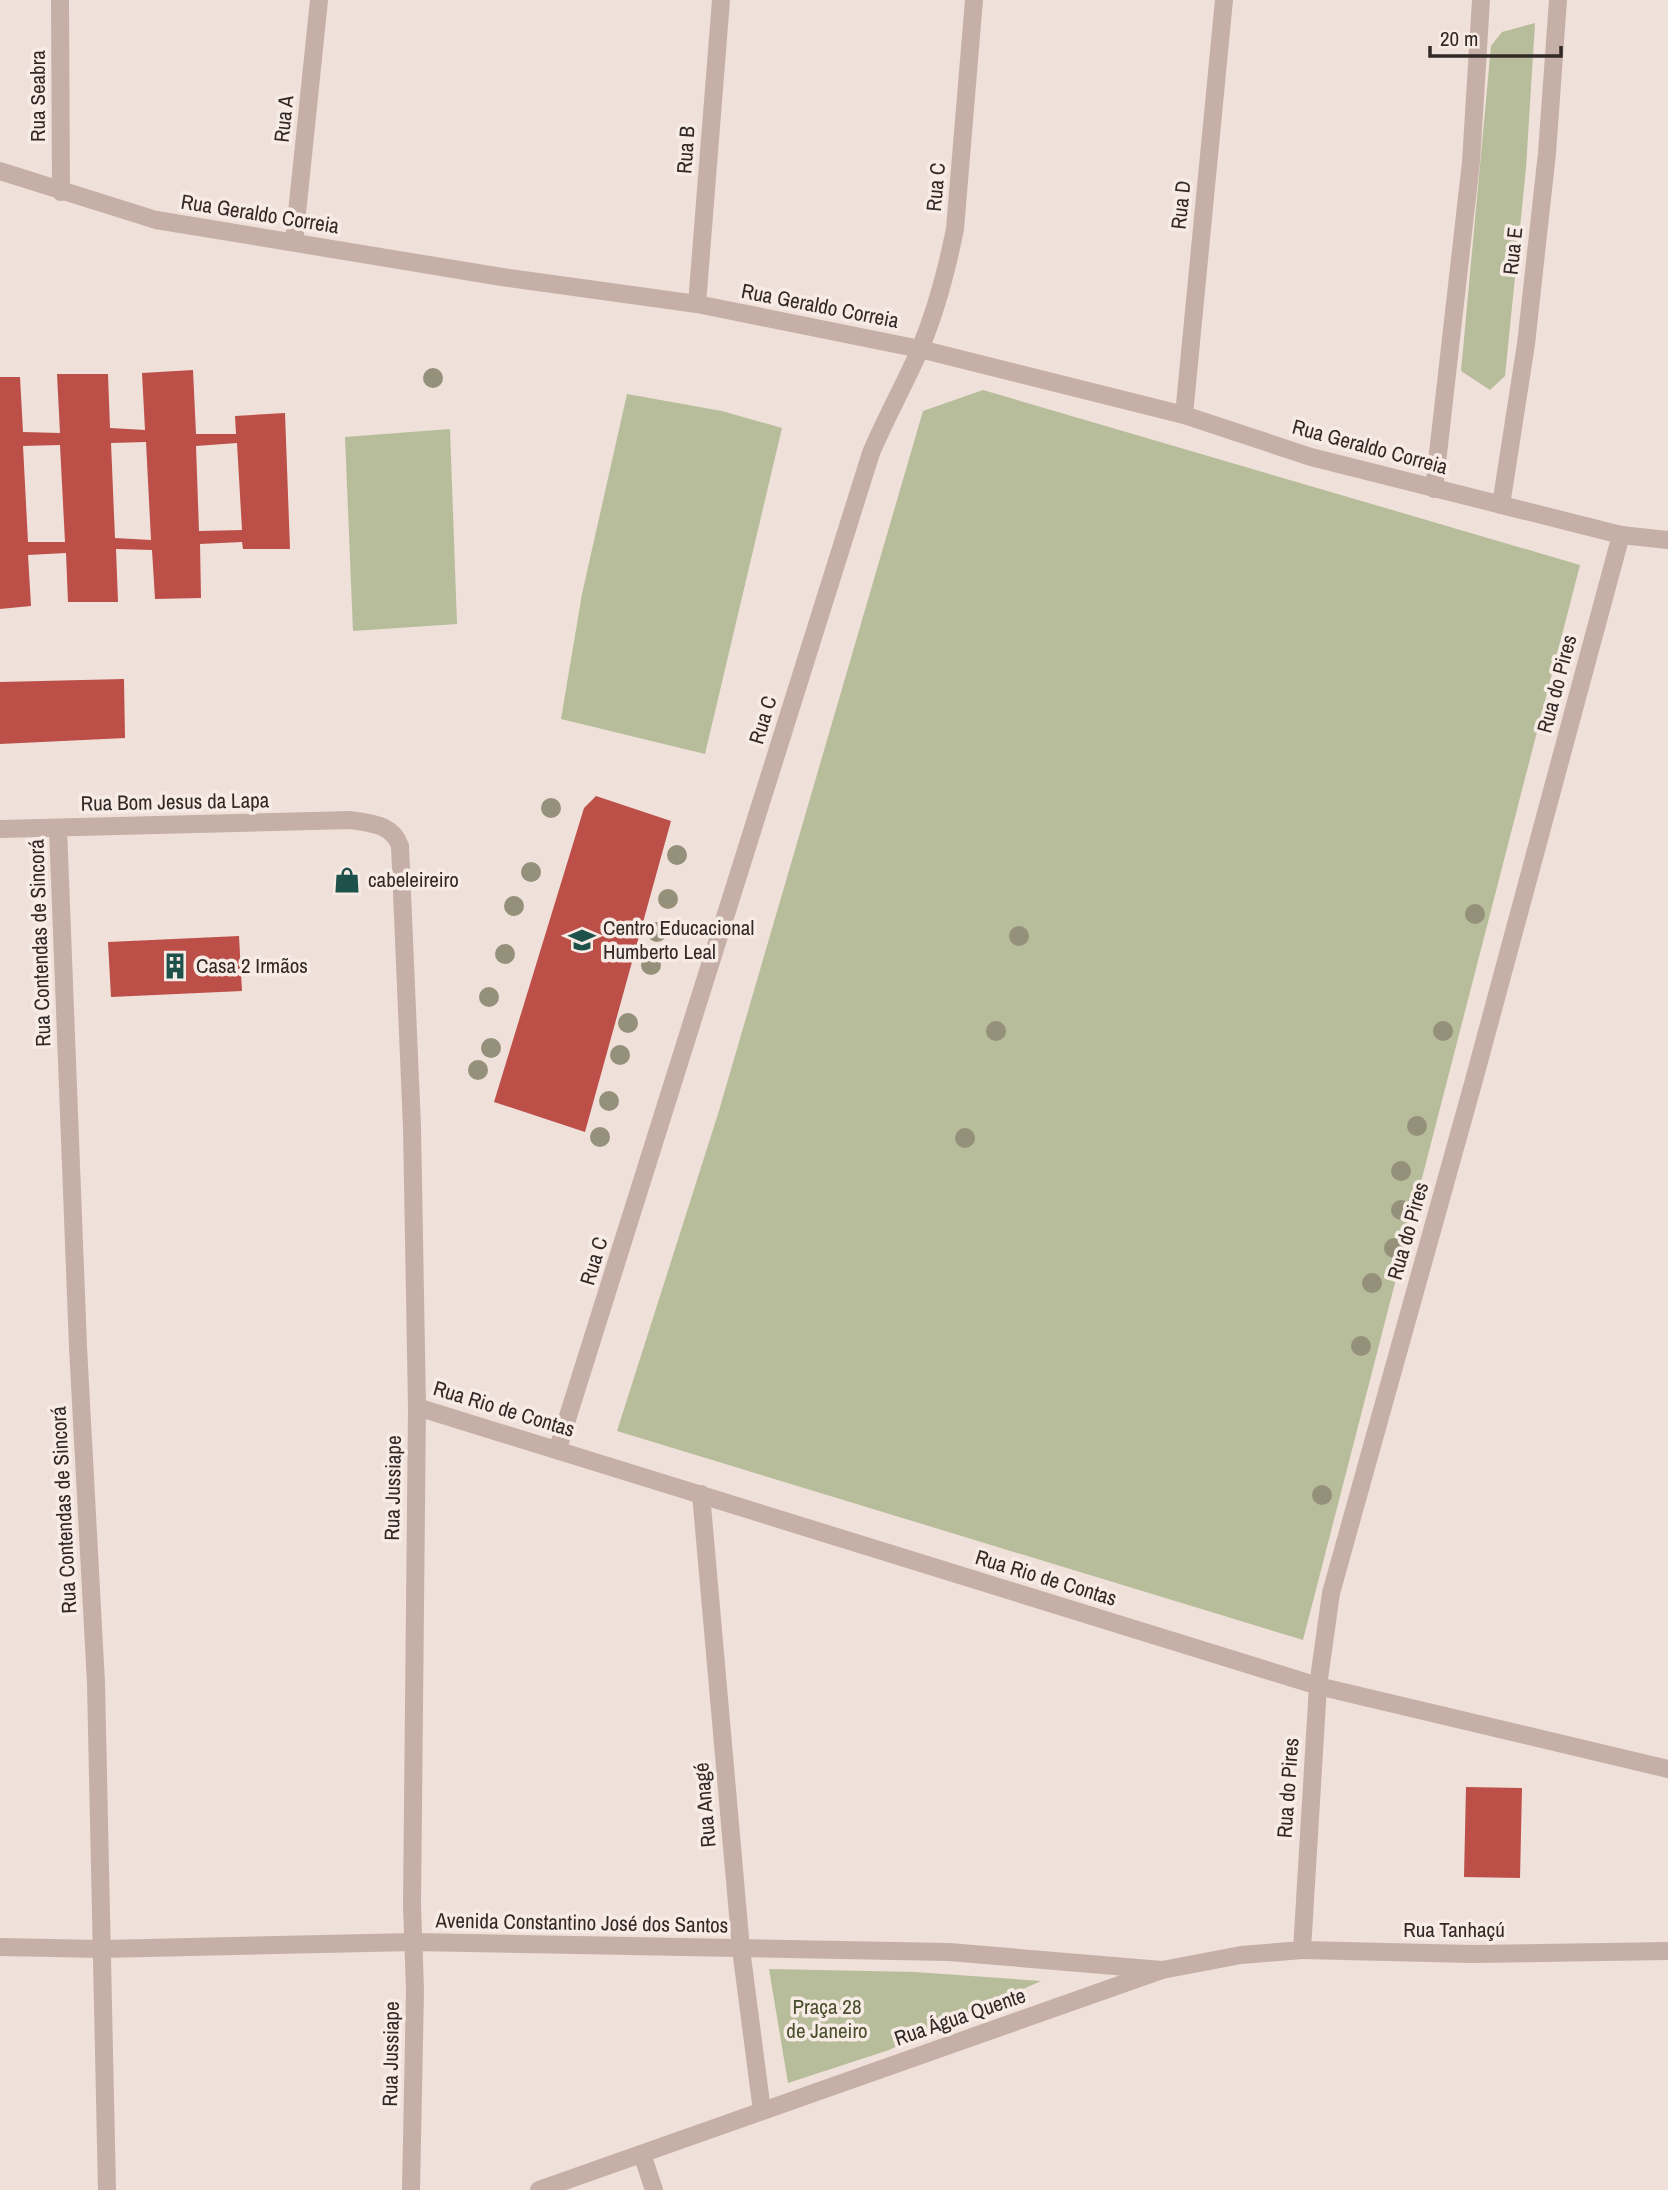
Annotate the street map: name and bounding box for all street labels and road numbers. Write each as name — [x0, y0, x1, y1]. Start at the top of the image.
street label: Rua Seabra — [23, 50, 52, 142]
street label: Rua A — [267, 94, 300, 144]
street label: Rua B — [669, 125, 702, 175]
street label: Rua C — [919, 161, 952, 213]
street label: Rua D — [1164, 179, 1197, 231]
street label: Rua Geraldo Correia — [179, 187, 342, 240]
street label: Rua E — [1496, 226, 1529, 276]
street label: Rua Geraldo Correia — [739, 276, 902, 335]
street label: Rua Geraldo Correia — [1289, 412, 1451, 481]
street label: Rua do Pires — [1530, 632, 1584, 736]
street label: Rua C — [742, 692, 784, 747]
street label: Rua Bom Jesus da Lapa — [80, 785, 270, 818]
street label: Rua Contendas de Sincorá — [21, 838, 58, 1047]
street label: Rua do Pires — [1380, 1179, 1435, 1283]
street label: Rua C — [573, 1233, 615, 1288]
street label: Rua Rio de Contas — [430, 1373, 578, 1444]
street label: Rua Contendas de Sincorá — [44, 1405, 83, 1615]
street label: Rua Jussiape — [377, 1435, 408, 1541]
street label: Rua Rio de Contas — [972, 1542, 1120, 1613]
street label: Rua do Pires — [1270, 1737, 1305, 1839]
street label: Rua Anagé — [686, 1761, 723, 1849]
street label: Avenida Constantino José dos Santos — [434, 1905, 729, 1940]
street label: Rua Tanhaçú — [1403, 1915, 1505, 1944]
street label: Rua Água Quente — [890, 1981, 1029, 2053]
street label: Rua Jussiape — [375, 2001, 406, 2107]

